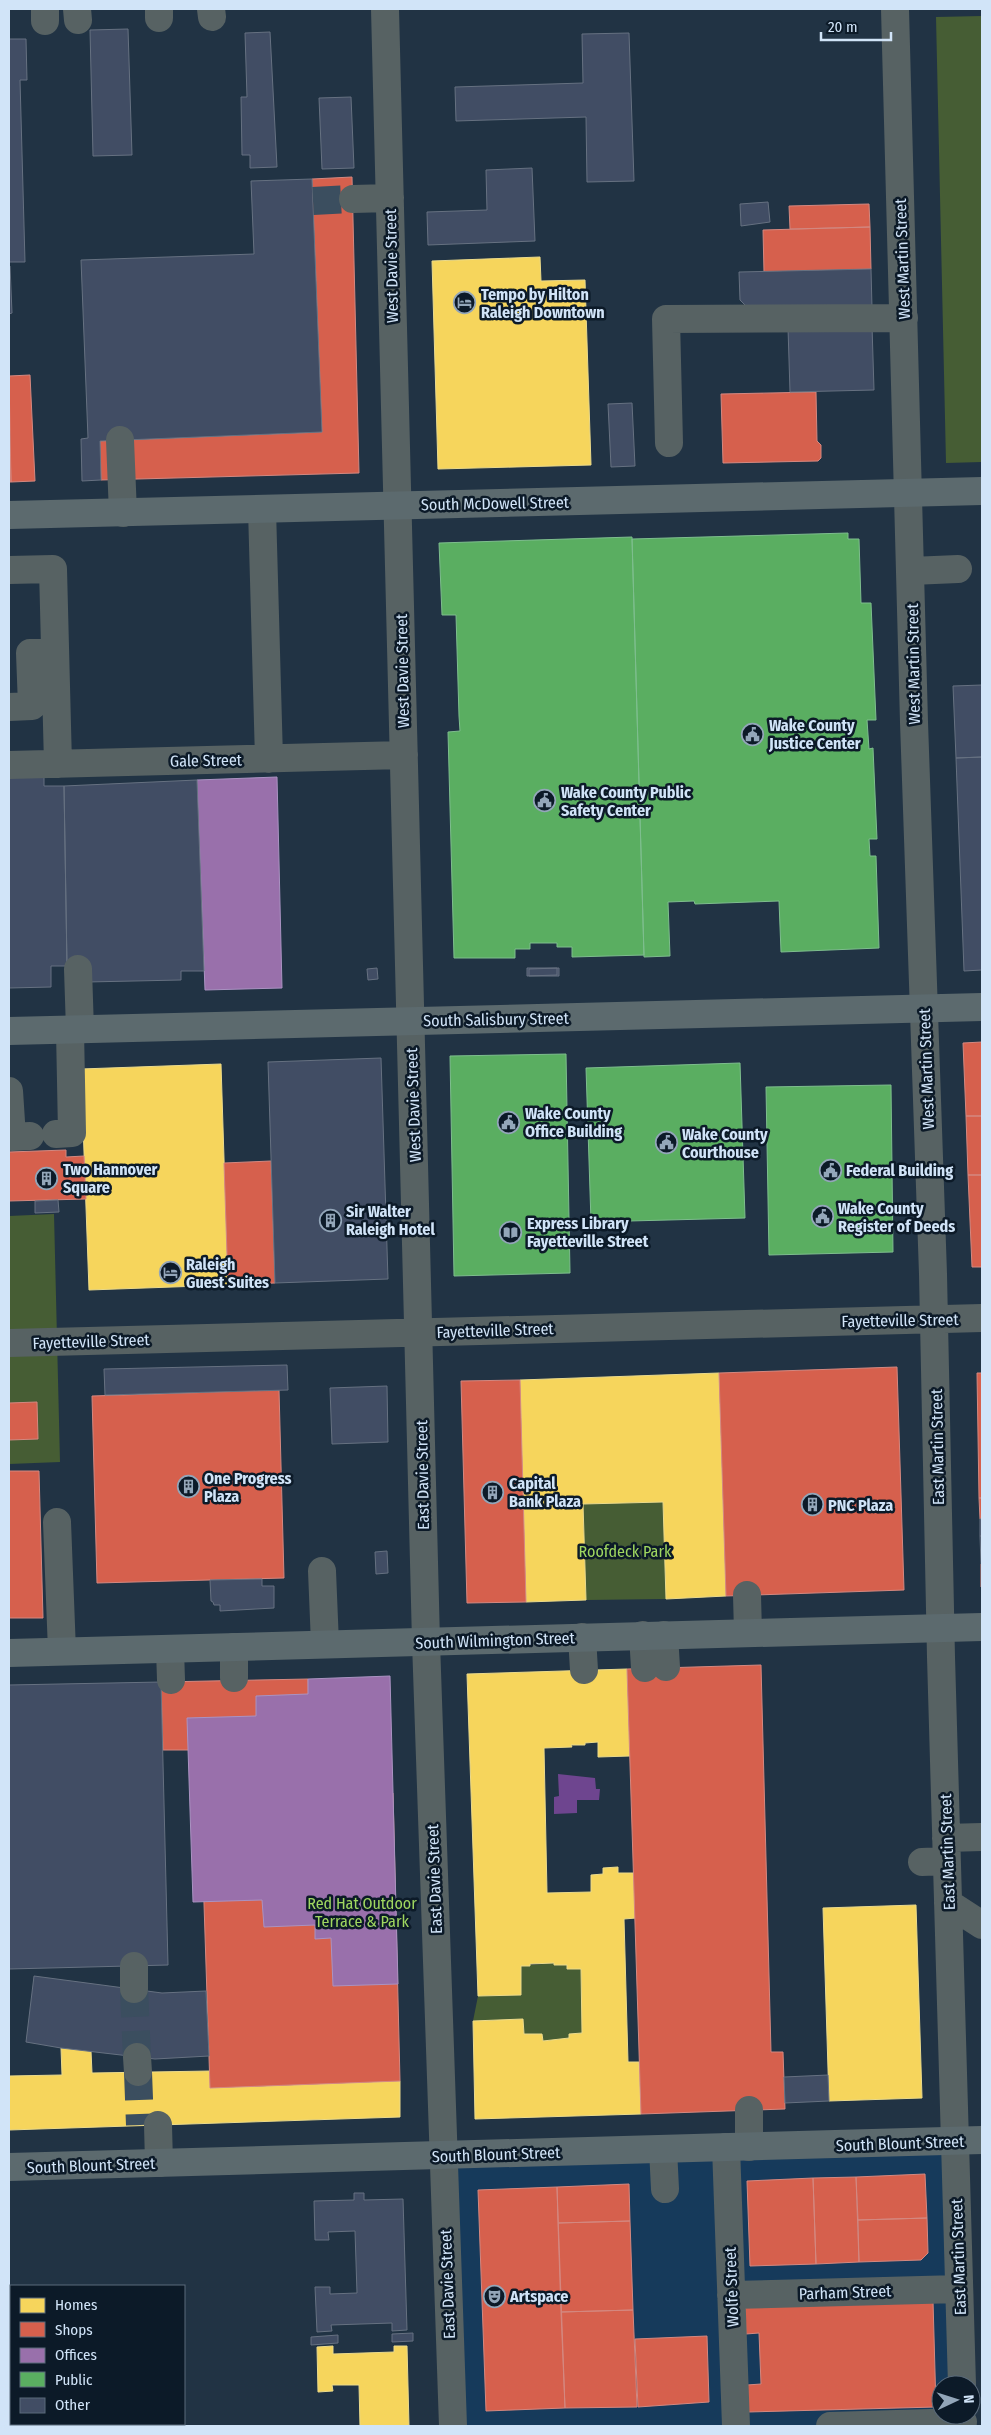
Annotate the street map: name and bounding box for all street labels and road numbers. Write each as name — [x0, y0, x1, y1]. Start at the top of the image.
street label: West Martin Street — [891, 197, 914, 320]
street label: West Davie Street — [381, 208, 402, 323]
street label: South McDowell Street — [421, 493, 570, 514]
street label: West Martin Street — [903, 602, 924, 725]
street label: West Davie Street — [392, 613, 413, 728]
street label: Gale Street — [170, 750, 243, 771]
street label: West Martin Street — [915, 1007, 938, 1130]
street label: South Salisbury Street — [423, 1009, 570, 1030]
street label: West Davie Street — [402, 1047, 425, 1163]
street label: Fayetteville Street — [841, 1310, 960, 1331]
street label: Fayetteville Street — [436, 1319, 555, 1342]
street label: Fayetteville Street — [32, 1330, 151, 1353]
street label: East Martin Street — [927, 1388, 948, 1505]
street label: East Davie Street — [412, 1419, 433, 1530]
street label: South Wilmington Street — [415, 1628, 576, 1653]
street label: East Martin Street — [936, 1793, 959, 1911]
street label: East Davie Street — [423, 1823, 446, 1934]
street label: South Blount Street — [835, 2132, 965, 2155]
street label: South Blount Street — [431, 2143, 561, 2166]
street label: South Blount Street — [26, 2154, 156, 2177]
street label: East Martin Street — [947, 2198, 970, 2316]
street label: East Davie Street — [436, 2228, 459, 2339]
street label: Wolfe Street — [721, 2246, 742, 2327]
street label: Parham Street — [798, 2281, 892, 2304]

